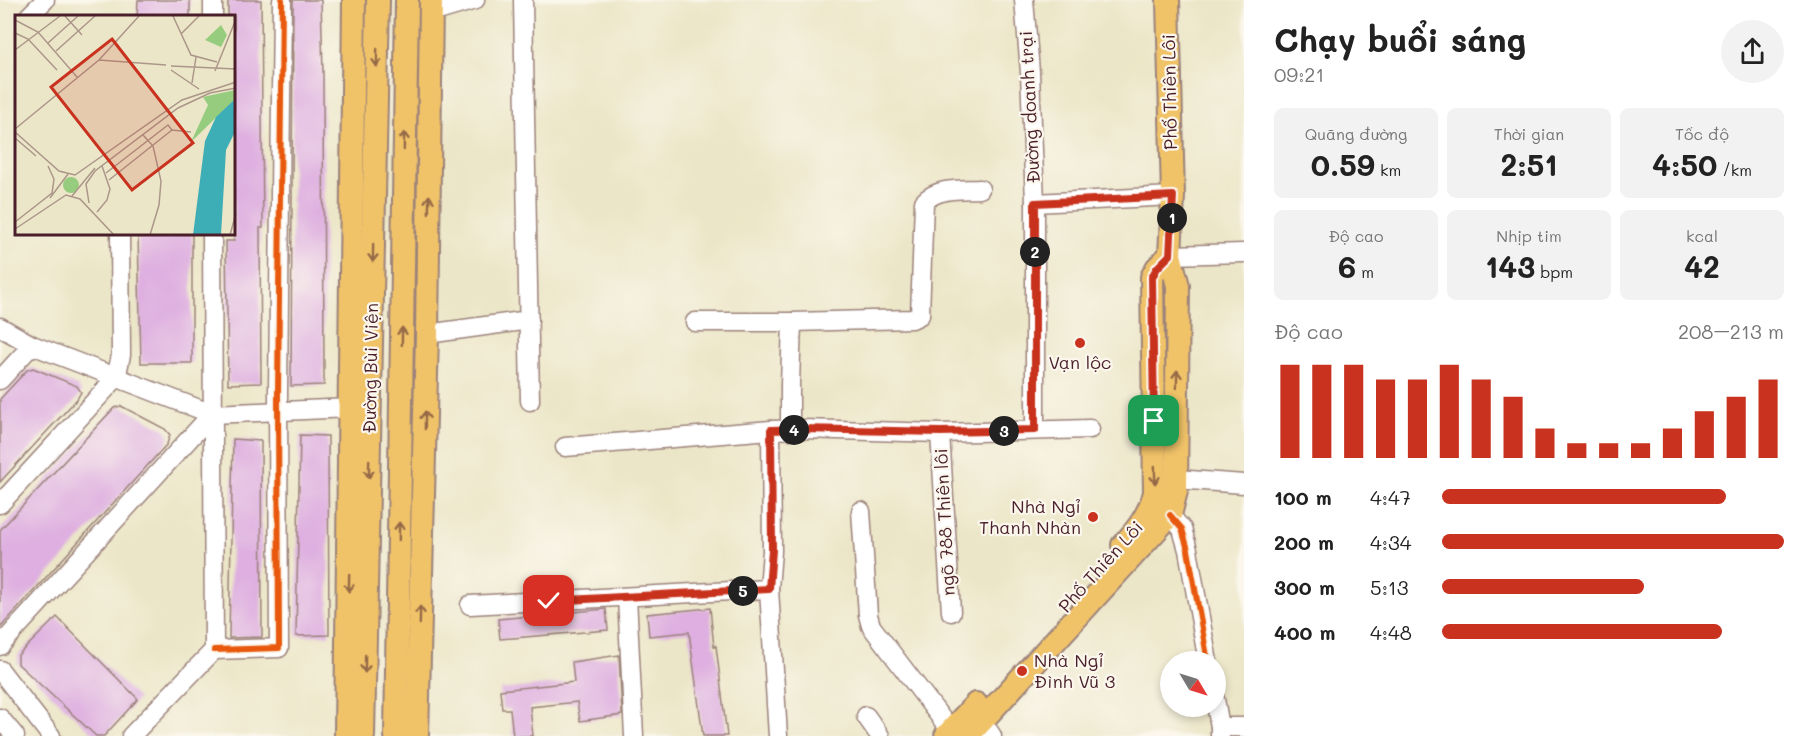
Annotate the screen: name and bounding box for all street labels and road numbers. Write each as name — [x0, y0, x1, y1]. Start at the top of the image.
street label: Đường doanh trại — [1013, 30, 1045, 184]
street label: Phố Thiên Lôi — [1156, 34, 1182, 150]
street label: Đường Bùi Viện — [357, 303, 383, 433]
street label: ngõ 788 Thiên lôi — [928, 448, 960, 596]
street label: Phố Thiên Lôi — [1053, 515, 1148, 617]

